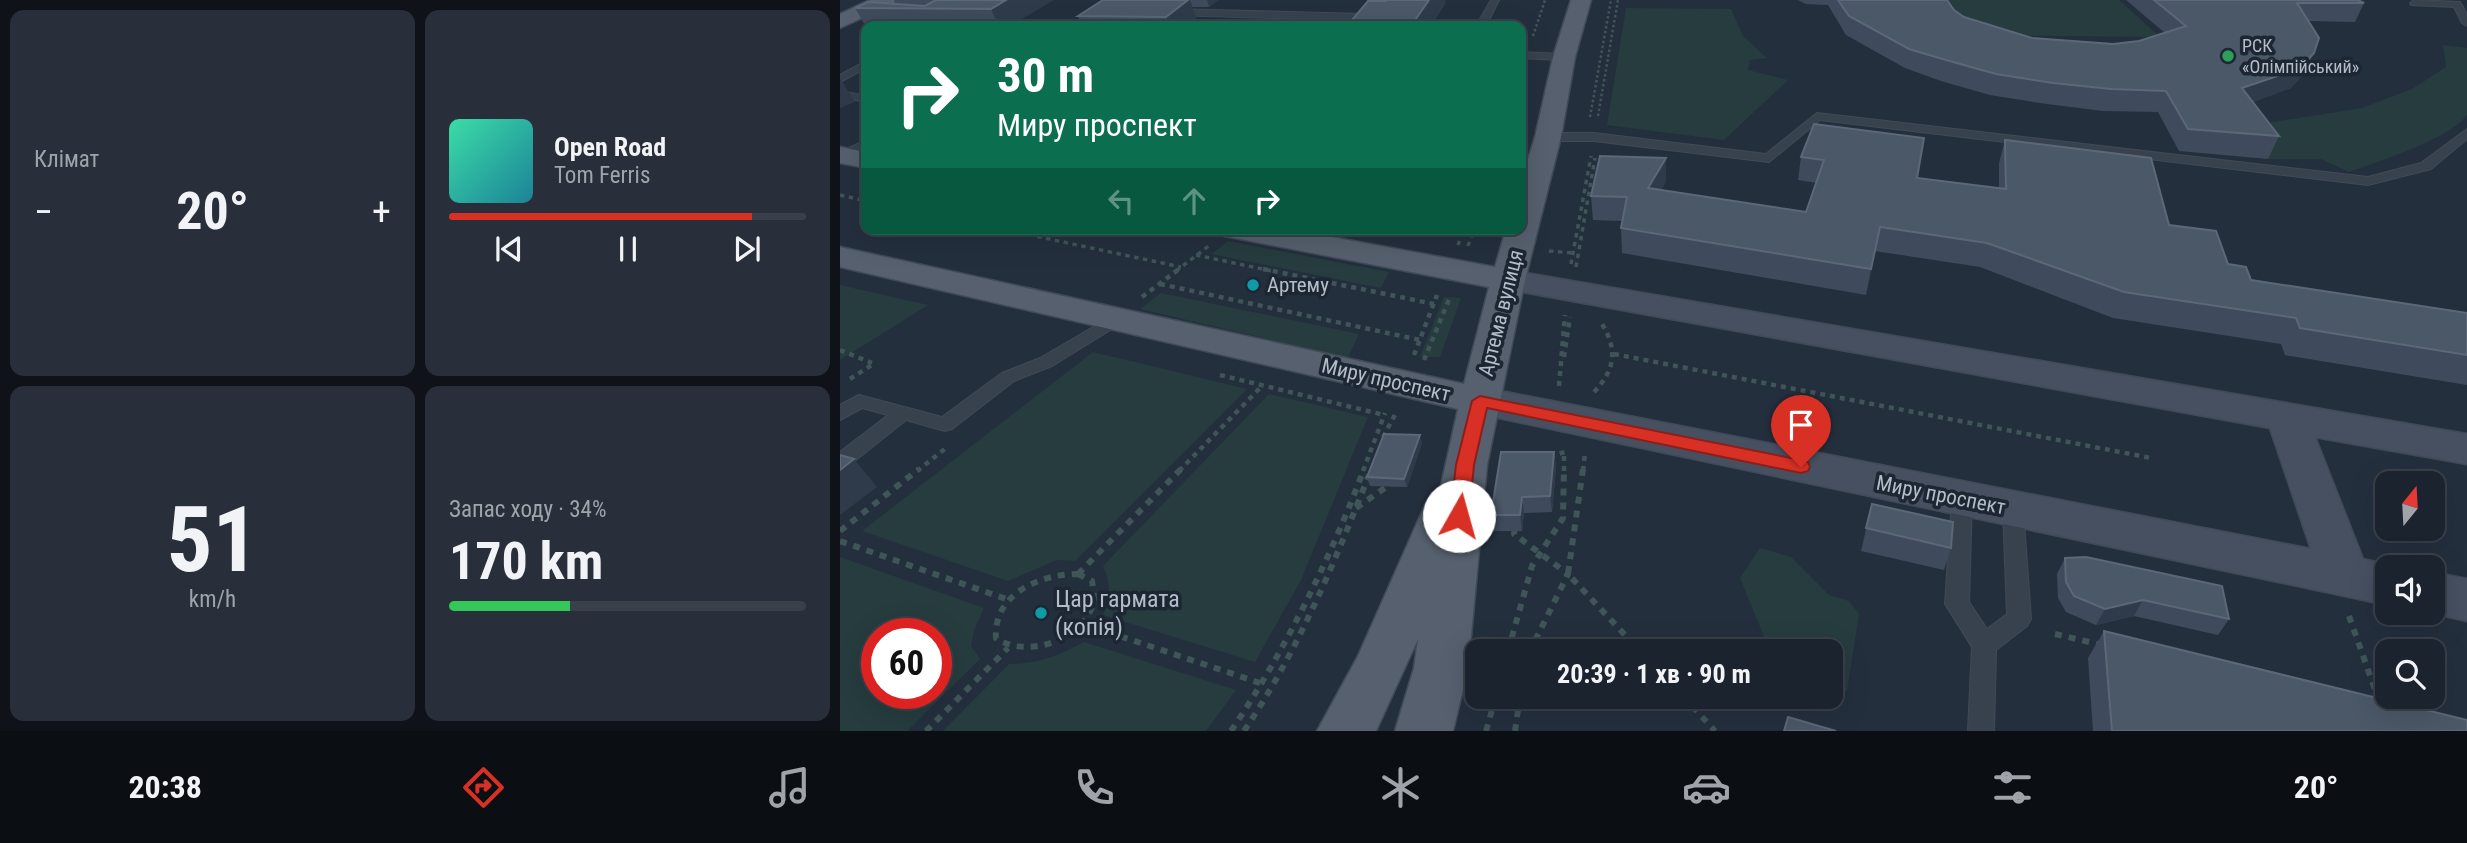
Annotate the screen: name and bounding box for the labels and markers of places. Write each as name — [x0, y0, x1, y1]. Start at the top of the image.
place label: РСК «Олімпійський» — [2242, 35, 2359, 77]
marker: РСК «Олімпійський» — [2220, 48, 2236, 64]
place label: Артему — [1267, 273, 1329, 297]
marker: Артему — [1245, 277, 1261, 293]
pin — [1771, 395, 1831, 467]
place label: Цар гармата (копія) — [1055, 585, 1180, 641]
marker: Цар гармата (копія) — [1033, 605, 1049, 621]

